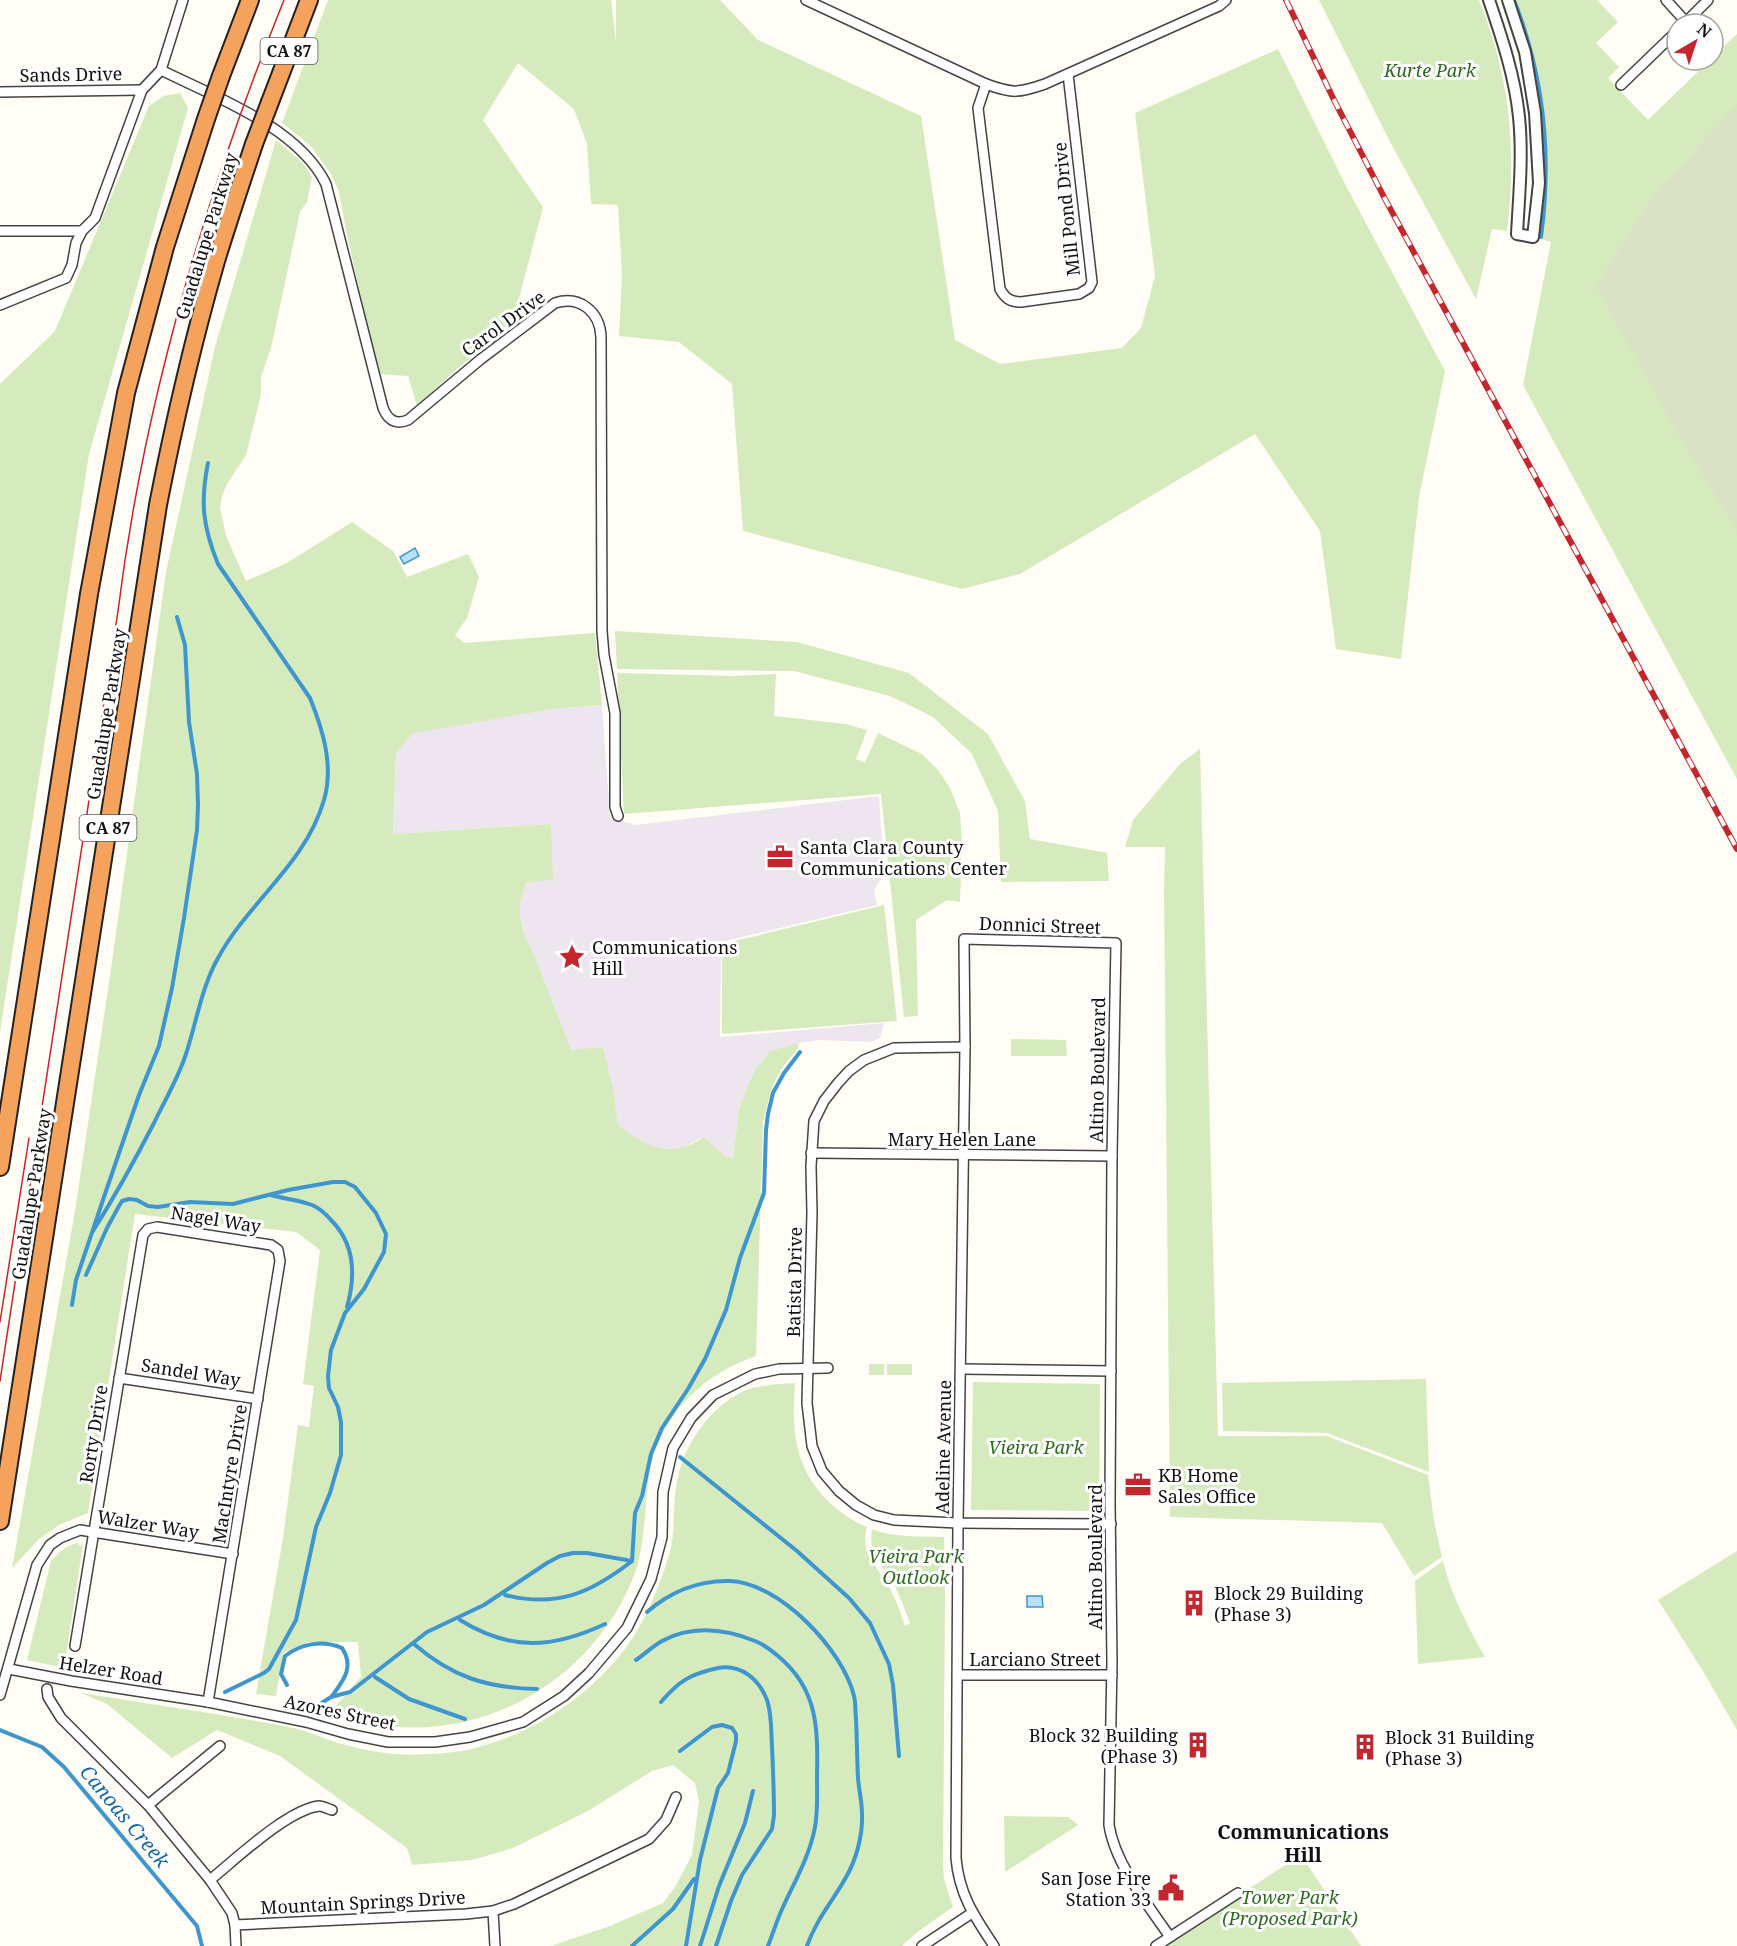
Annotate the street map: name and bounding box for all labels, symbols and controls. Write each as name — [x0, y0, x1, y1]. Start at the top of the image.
north arrow — [1665, 12, 1725, 72]
text: N — [1693, 18, 1717, 43]
road number: CA 87 — [260, 38, 318, 64]
park label: Kurte Park — [1383, 58, 1477, 82]
street label: Sands Drive — [19, 61, 123, 87]
street label: Mill Pond Drive — [1047, 141, 1085, 277]
street label: Guadalupe Parkway — [169, 149, 243, 322]
street label: Carol Drive — [456, 285, 550, 361]
street label: Guadalupe Parkway — [81, 626, 132, 802]
road number: CA 87 — [80, 815, 136, 841]
place label: Santa Clara County Communications Center — [800, 835, 1007, 880]
office icon: Santa Clara County Communications Center — [765, 842, 795, 872]
street label: Donnici Street — [979, 911, 1101, 939]
place label: Communications Hill — [592, 935, 737, 980]
place icon: Communications Hill — [557, 942, 587, 972]
street label: Altino Boulevard — [1084, 997, 1110, 1143]
street label: Guadalupe Parkway — [6, 1106, 57, 1282]
street label: Mary Helen Lane — [888, 1127, 1036, 1151]
street label: Nagel Way — [169, 1200, 264, 1238]
street label: Batista Drive — [781, 1226, 807, 1338]
street label: Sandel Way — [140, 1352, 243, 1392]
street label: Adeline Avenue — [930, 1379, 956, 1515]
street label: Rorty Drive — [73, 1383, 113, 1485]
street label: MacIntyre Drive — [206, 1403, 252, 1545]
park label: Vieira Park — [988, 1435, 1084, 1459]
place label: KB Home Sales Office — [1158, 1463, 1256, 1508]
office icon: KB Home Sales Office — [1123, 1470, 1153, 1500]
street label: Altino Boulevard — [1083, 1484, 1107, 1630]
street label: Walzer Way — [95, 1504, 201, 1544]
park label: Vieira Park Outlook — [868, 1544, 964, 1589]
place label: Block 29 Building (Phase 3) — [1214, 1581, 1364, 1626]
building icon: Block 29 Building (Phase 3) — [1179, 1588, 1209, 1618]
street label: Larciano Street — [969, 1647, 1101, 1671]
street label: Helzer Road — [57, 1650, 165, 1690]
street label: Azores Street — [282, 1688, 398, 1736]
place label: Block 32 Building (Phase 3) — [1029, 1723, 1178, 1768]
place label: Block 31 Building (Phase 3) — [1385, 1725, 1535, 1770]
building icon: Block 32 Building (Phase 3) — [1183, 1730, 1213, 1760]
building icon: Block 31 Building (Phase 3) — [1350, 1732, 1380, 1762]
water label: Canoas Creek — [74, 1759, 176, 1874]
district label: Communications Hill — [1217, 1818, 1389, 1868]
place label: San Jose Fire Station 33 — [1041, 1866, 1151, 1911]
public building icon: San Jose Fire Station 33 — [1156, 1873, 1186, 1903]
street label: Mountain Springs Drive — [260, 1885, 466, 1919]
park label: Tower Park (Proposed Park) — [1222, 1885, 1358, 1930]

